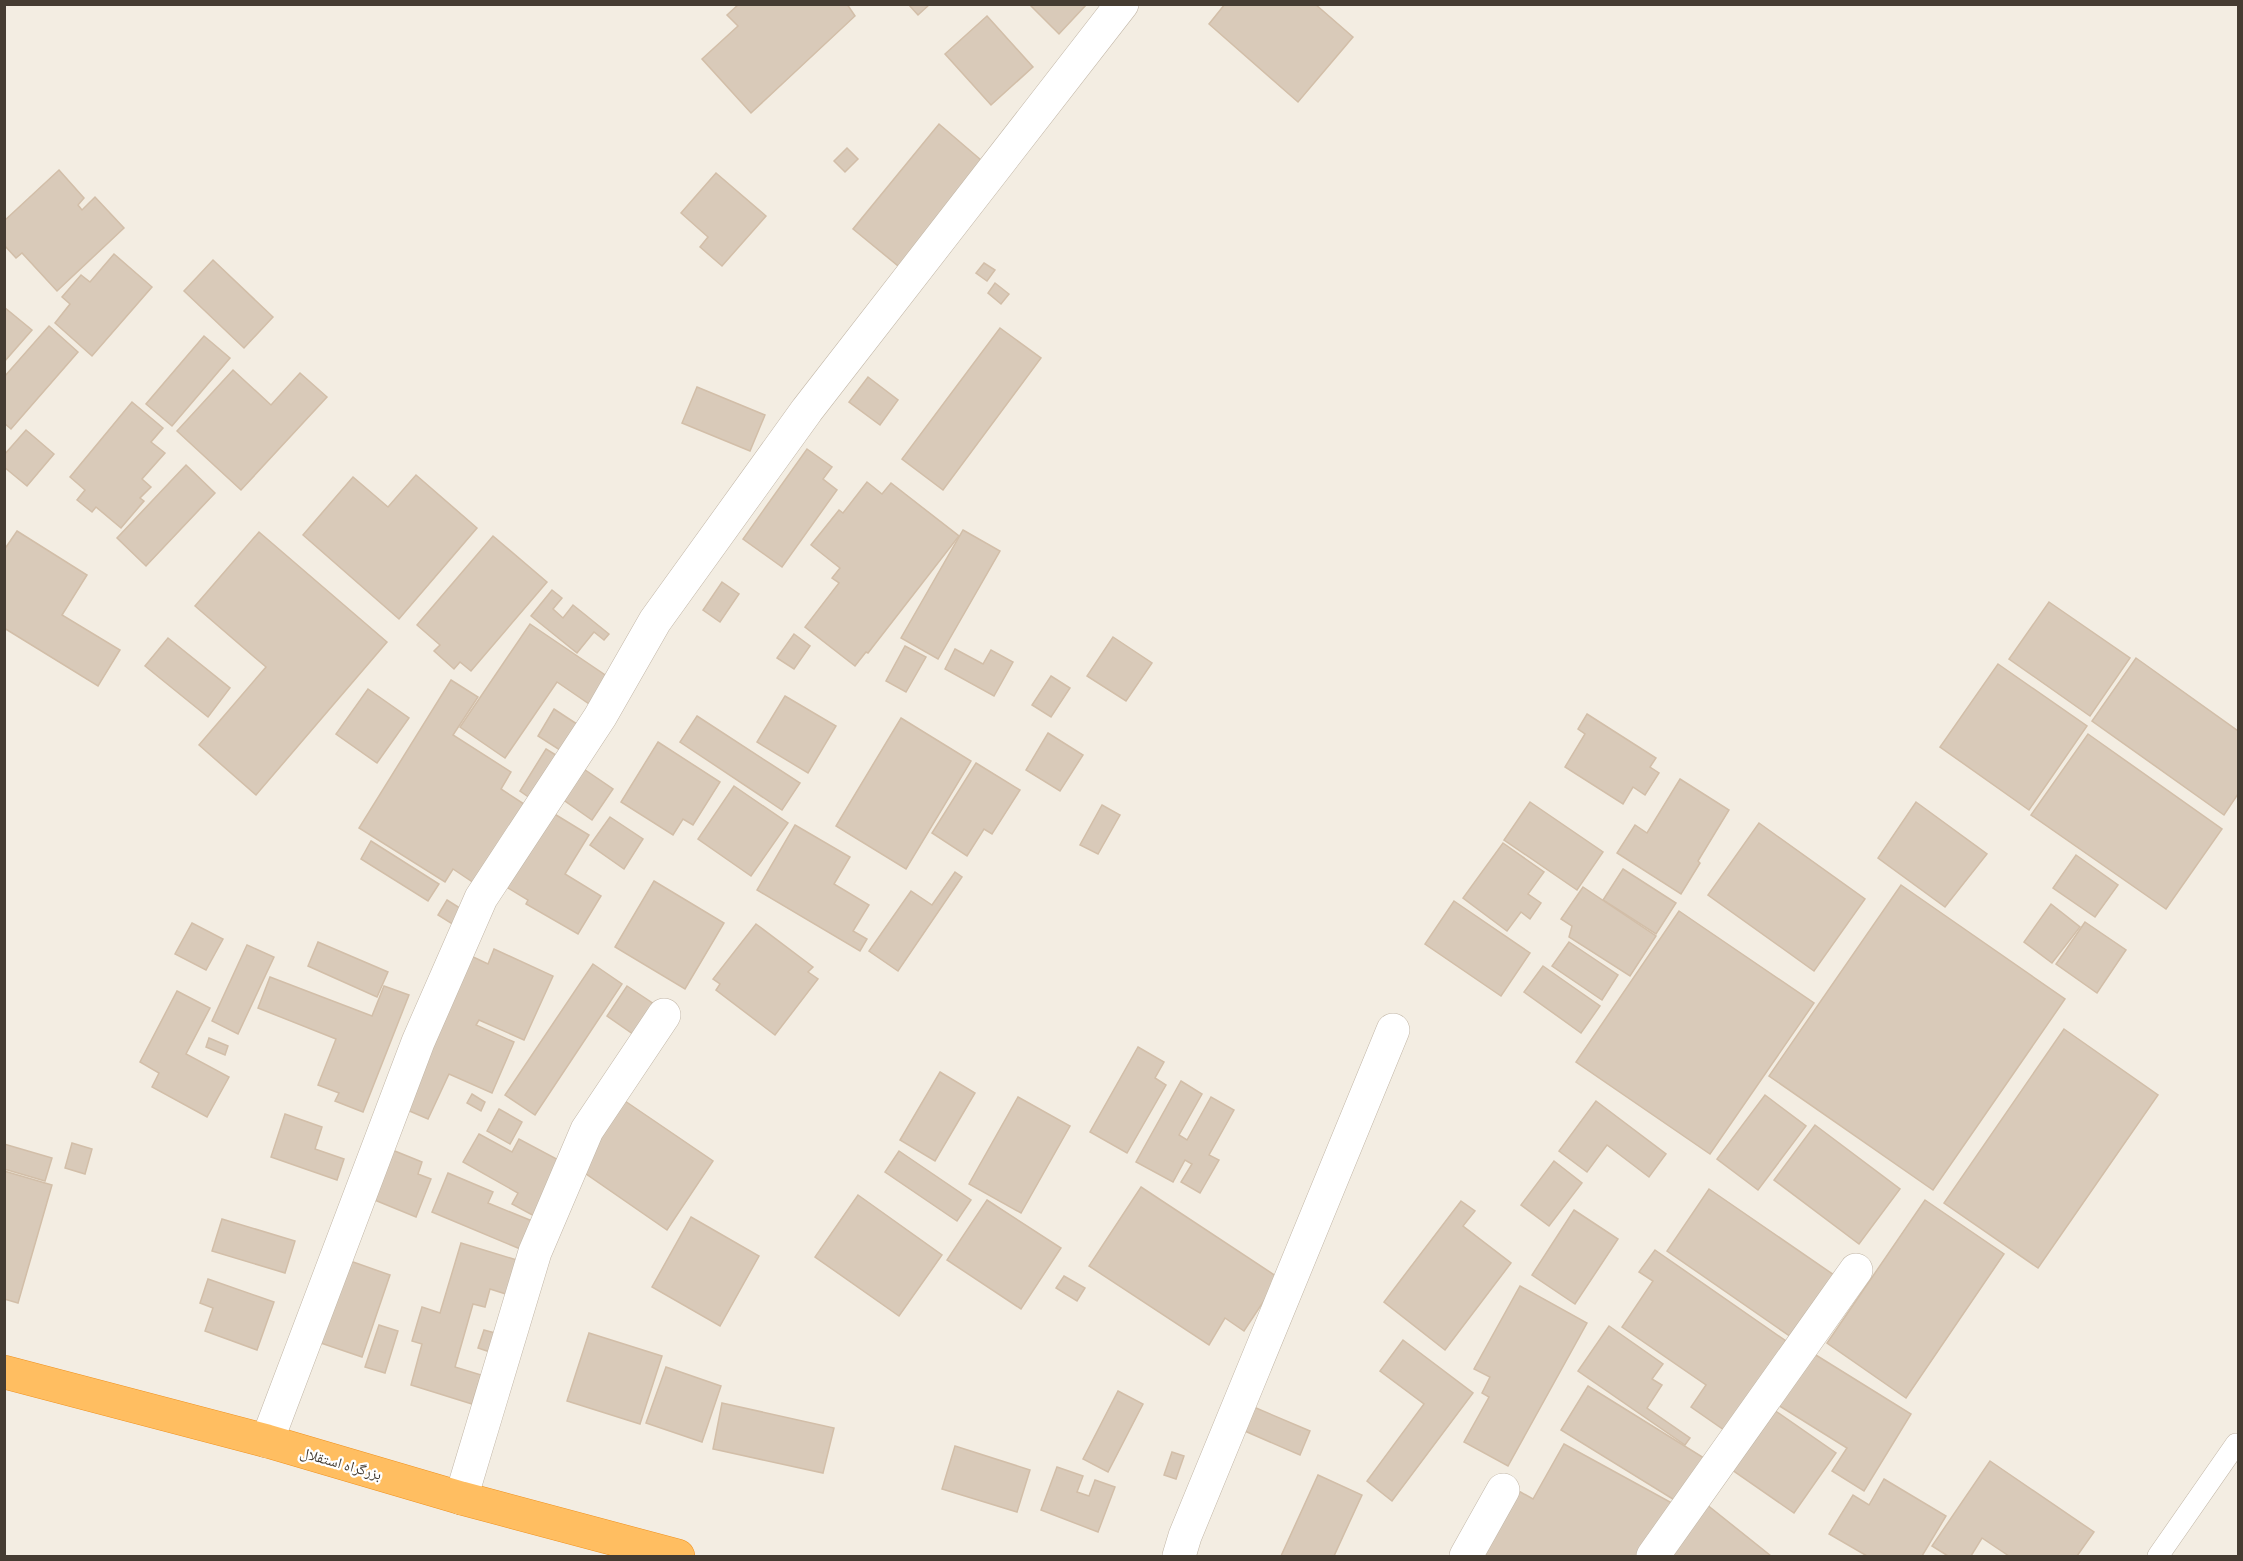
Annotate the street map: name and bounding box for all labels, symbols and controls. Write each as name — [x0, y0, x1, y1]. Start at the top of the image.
street label: بزرگراه استقلال — [297, 1440, 385, 1486]

